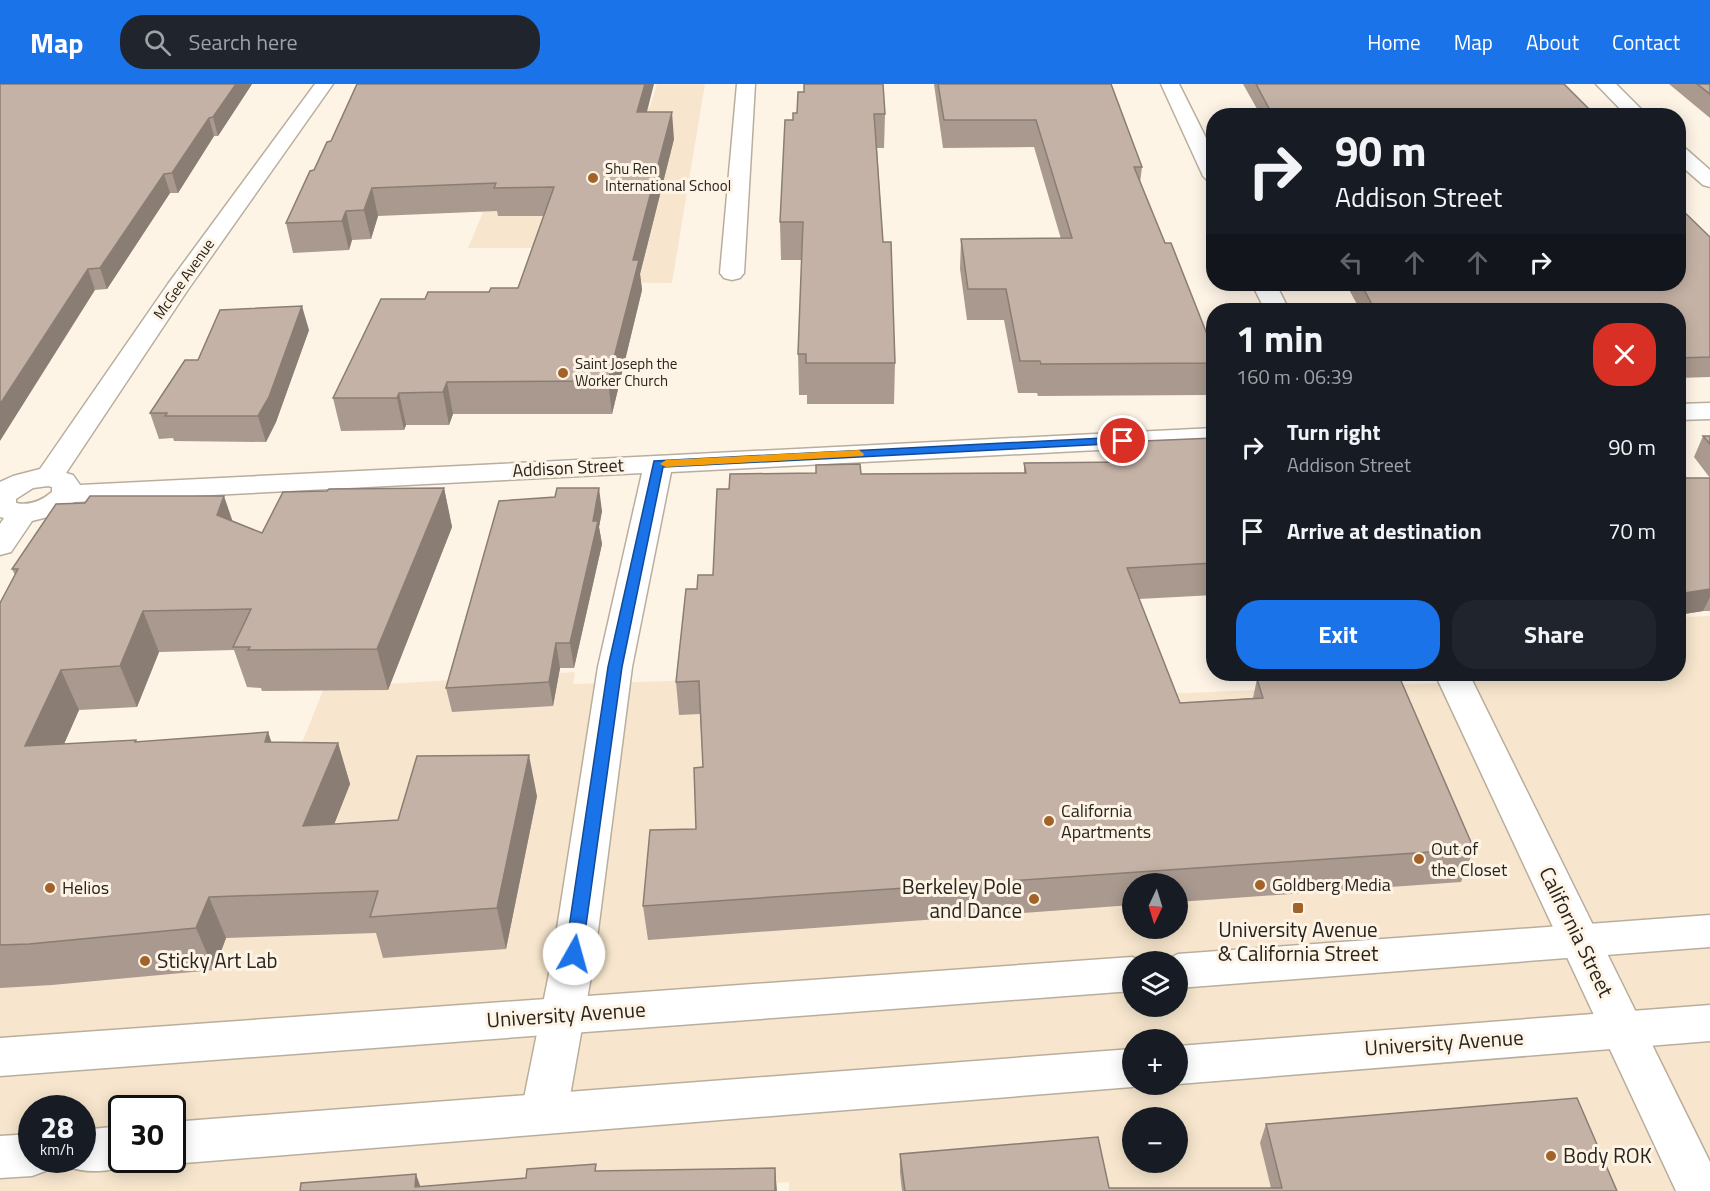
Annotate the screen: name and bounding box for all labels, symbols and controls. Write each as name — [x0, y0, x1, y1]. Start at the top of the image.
search box — [120, 15, 540, 69]
text: Map — [30, 21, 84, 64]
text: Search here — [189, 25, 298, 59]
icon: search — [141, 26, 174, 59]
text: Home — [1367, 26, 1421, 58]
text: Map — [1454, 26, 1493, 58]
text: About — [1526, 26, 1579, 58]
text: Contact — [1612, 26, 1680, 58]
text: 90 m — [1335, 118, 1427, 182]
icon: right — [1236, 132, 1314, 210]
place label: Shu Ren International School — [605, 157, 731, 197]
marker: Shu Ren International School — [586, 171, 600, 185]
text: Addison Street — [1335, 176, 1502, 217]
street label: McGee Avenue — [147, 234, 220, 324]
icon: left — [1335, 246, 1368, 279]
icon: ahead — [1398, 246, 1431, 279]
icon: ahead — [1461, 246, 1494, 279]
icon: right — [1524, 246, 1557, 279]
text: 1 min — [1236, 311, 1323, 366]
button: close — [1593, 323, 1656, 386]
place label: Saint Joseph the Worker Church — [575, 352, 677, 392]
text: 160 m · 06:39 — [1236, 361, 1353, 392]
marker: Saint Joseph the Worker Church — [556, 366, 570, 380]
pin — [1097, 415, 1148, 466]
text: Turn right — [1287, 415, 1381, 449]
icon: arrive — [1106, 424, 1139, 457]
text: 90 m — [1608, 430, 1656, 464]
icon: right — [1236, 431, 1269, 464]
text: Addison Street — [1287, 449, 1411, 480]
street label: Addison Street — [512, 451, 625, 484]
text: Arrive at destination — [1287, 514, 1482, 548]
text: 70 m — [1608, 514, 1656, 548]
icon: arrive — [1236, 515, 1269, 548]
button: Exit — [1236, 600, 1440, 669]
button: Share — [1452, 600, 1656, 669]
place label: California Apartments — [1061, 797, 1151, 845]
marker: California Apartments — [1042, 814, 1056, 828]
place label: Out of the Closet — [1431, 835, 1508, 883]
marker: Out of the Closet — [1412, 852, 1426, 866]
street label: California Street — [1531, 861, 1623, 1003]
place label: Berkeley Pole and Dance — [902, 870, 1022, 926]
place label: Goldberg Media — [1272, 871, 1391, 898]
north arrow — [1122, 873, 1188, 939]
map controls — [1122, 873, 1188, 1173]
place label: Helios — [62, 874, 109, 901]
marker: Goldberg Media — [1253, 878, 1267, 892]
marker: Helios — [43, 881, 57, 895]
marker: Berkeley Pole and Dance — [1027, 892, 1041, 906]
marker: University Avenue & California Street — [1291, 901, 1305, 915]
place label: University Avenue & California Street — [1218, 913, 1379, 969]
position arrow — [542, 922, 606, 986]
place label: Sticky Art Lab — [157, 944, 278, 976]
button: layers — [1122, 951, 1188, 1017]
marker: Sticky Art Lab — [138, 954, 152, 968]
street label: University Avenue — [485, 992, 647, 1036]
street label: University Avenue — [1363, 1020, 1525, 1064]
button: + — [1122, 1029, 1188, 1095]
speed limit sign: 30 — [108, 1095, 186, 1173]
text: 28 — [40, 1104, 74, 1150]
button: − — [1122, 1107, 1188, 1173]
text: km/h — [40, 1138, 74, 1161]
place label: Body ROK — [1563, 1139, 1652, 1171]
marker: Body ROK — [1544, 1149, 1558, 1163]

